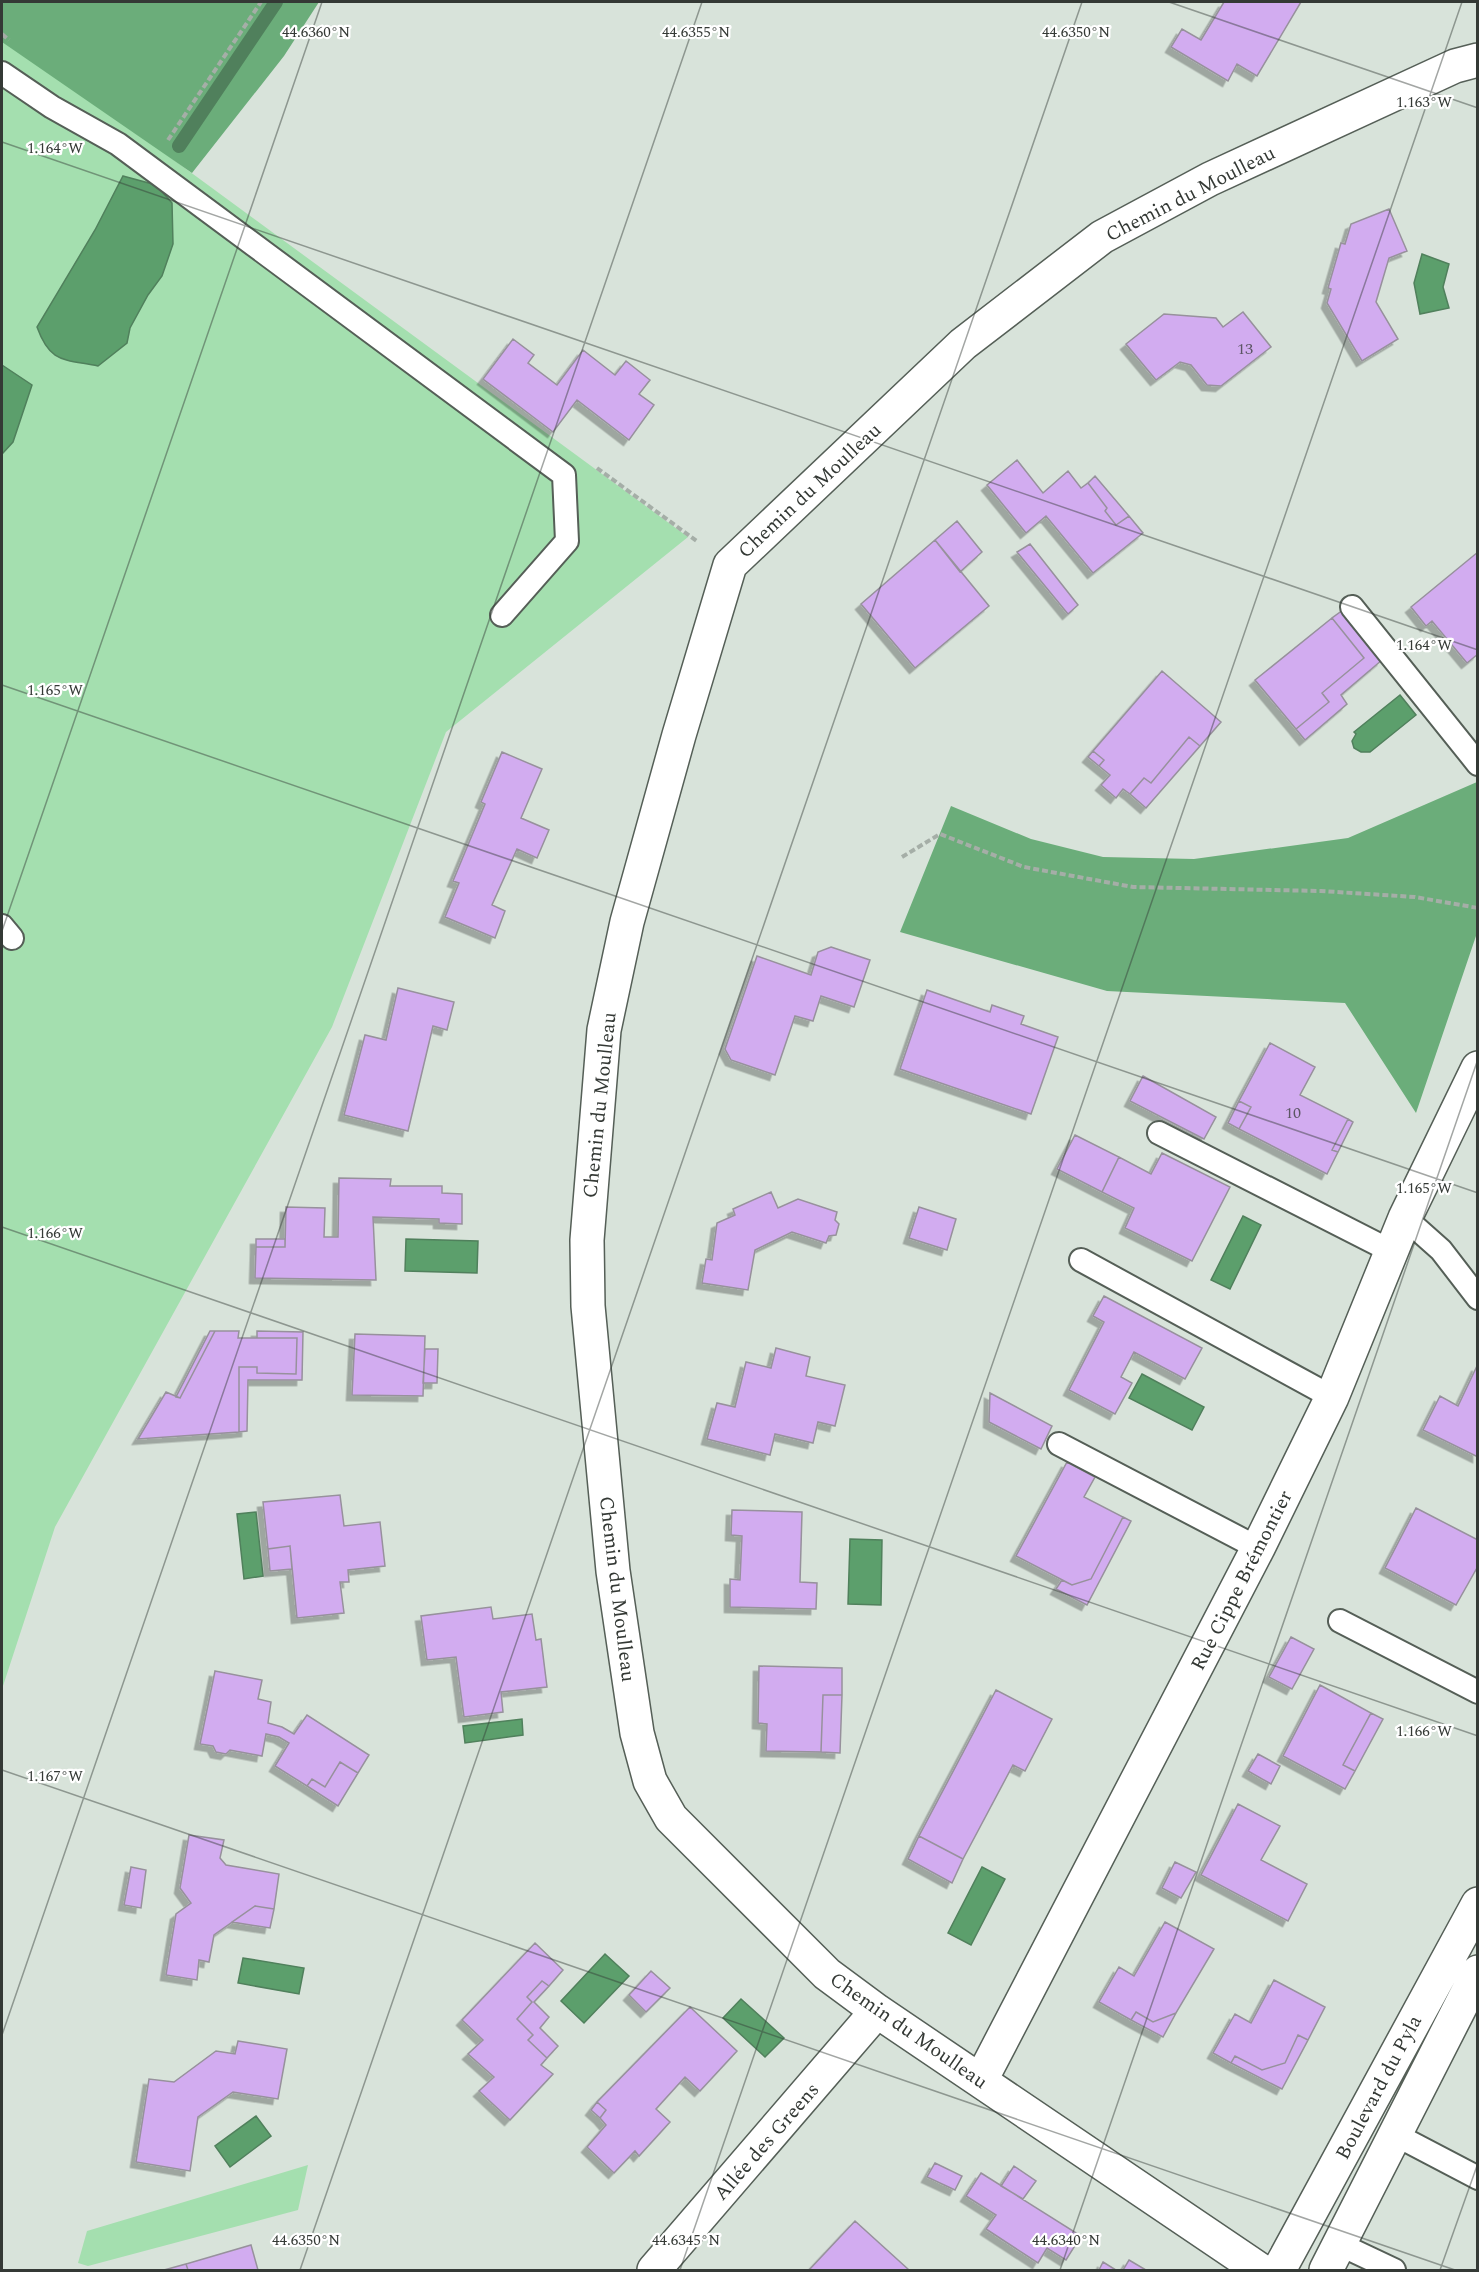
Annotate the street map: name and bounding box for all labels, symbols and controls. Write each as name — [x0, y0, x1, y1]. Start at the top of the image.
text: 44.6360°N — [282, 21, 350, 44]
text: 44.6355°N — [662, 21, 730, 44]
text: 44.6350°N — [1042, 21, 1110, 44]
text: 1.163°W — [1396, 91, 1452, 114]
text: 1.164°W — [27, 137, 83, 160]
street label: Chemin du Moulleau — [1100, 138, 1281, 250]
house number: 13 — [1237, 337, 1253, 361]
street label: Chemin du Moulleau — [731, 416, 888, 565]
text: 1.164°W — [1396, 634, 1452, 657]
text: 1.165°W — [27, 679, 83, 702]
street label: Chemin du Moulleau — [575, 1011, 625, 1200]
house number: 10 — [1285, 1101, 1301, 1125]
text: 1.165°W — [1396, 1177, 1452, 1200]
text: 1.166°W — [27, 1222, 83, 1245]
street label: Rue Cippe Brémontier — [1183, 1485, 1300, 1676]
street label: Chemin du Moulleau — [591, 1494, 643, 1684]
text: 1.166°W — [1396, 1720, 1452, 1743]
text: 1.167°W — [27, 1765, 83, 1788]
street label: Chemin du Moulleau — [823, 1965, 994, 2097]
street label: Boulevard du Pyla — [1328, 2009, 1430, 2165]
street label: Allée des Greens — [707, 2076, 827, 2207]
text: 44.6350°N — [272, 2229, 340, 2252]
text: 44.6345°N — [652, 2229, 720, 2252]
text: 44.6340°N — [1032, 2229, 1100, 2252]

